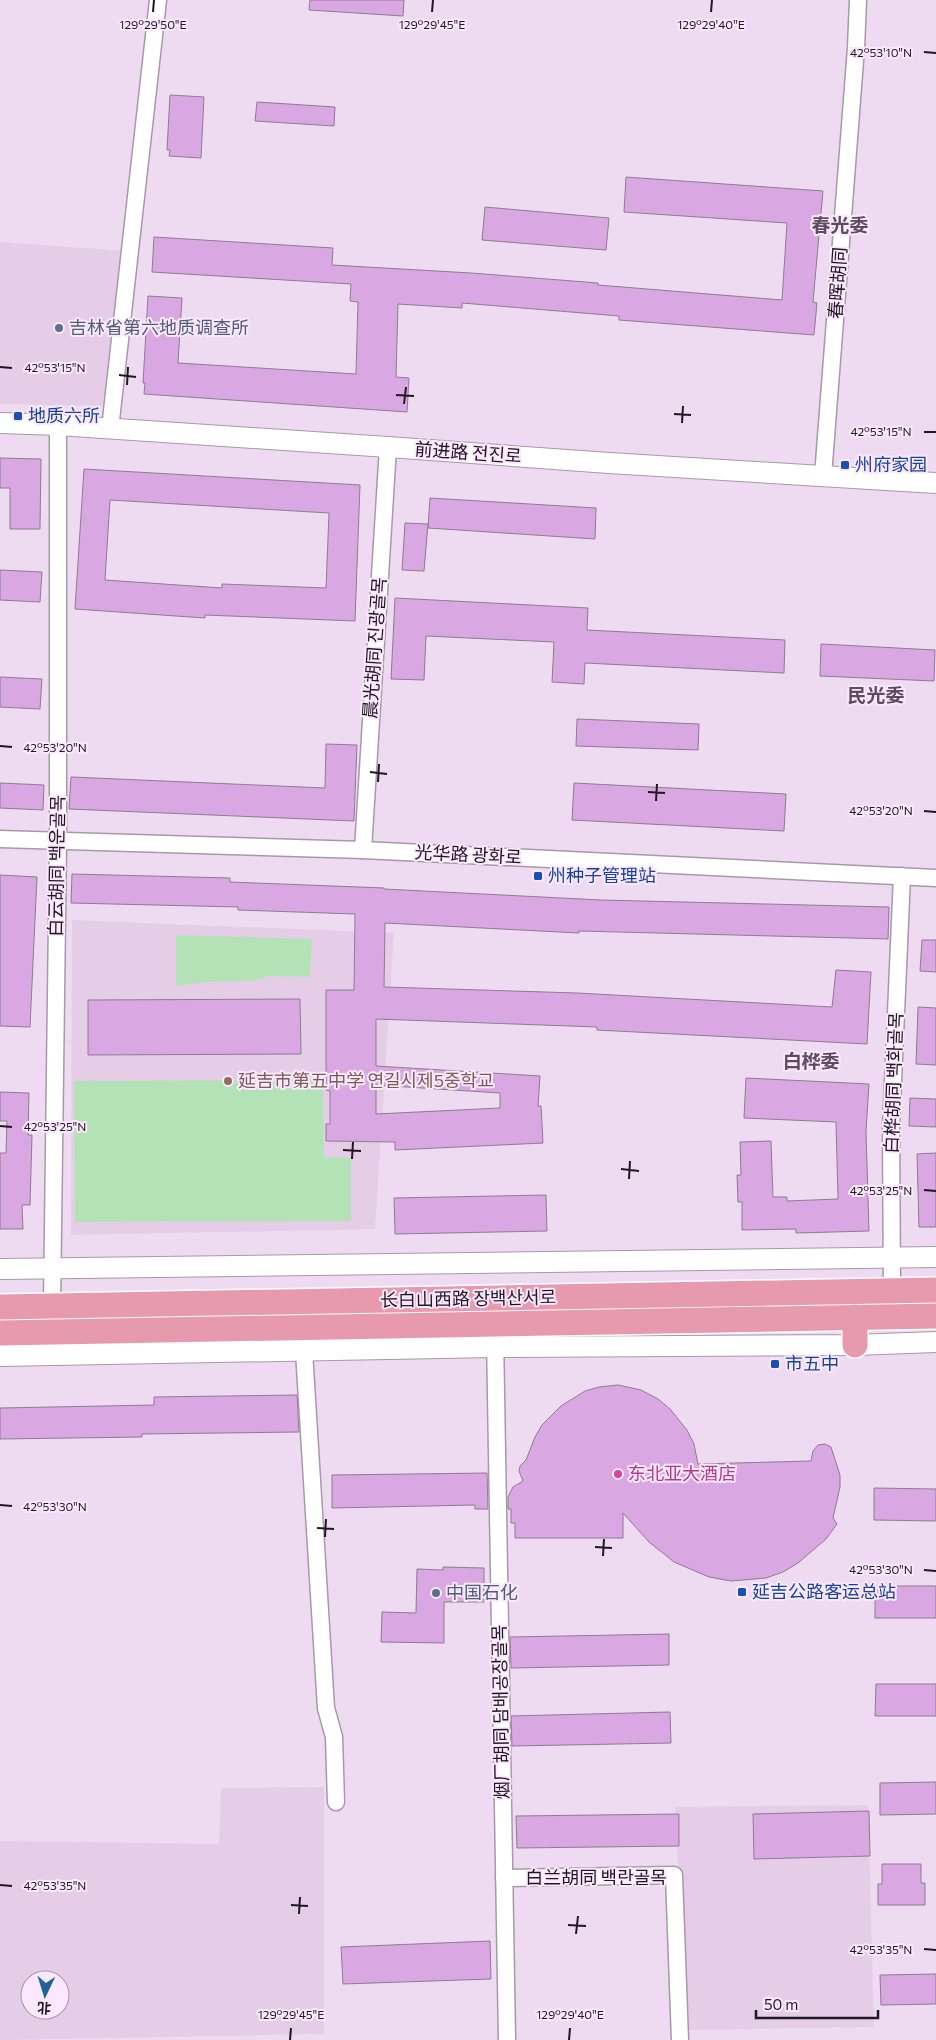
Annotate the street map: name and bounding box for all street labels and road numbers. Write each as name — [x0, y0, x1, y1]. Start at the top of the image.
street label: 春晖胡同 — [824, 246, 850, 320]
street label: 前进路 전진로 — [414, 437, 522, 467]
street label: 晨光胡同 진광골목 — [358, 576, 390, 719]
street label: 白云胡同 백운골목 — [44, 795, 68, 937]
street label: 光华路 광화로 — [414, 840, 522, 868]
street label: 白桦胡同 백화골목 — [880, 1012, 906, 1154]
street label: 长白山西路 장백산서로 — [380, 1285, 556, 1311]
street label: 烟厂胡同 담배공장골목 — [487, 1624, 513, 1800]
street label: 白兰胡同 백란골목 — [525, 1866, 667, 1888]

